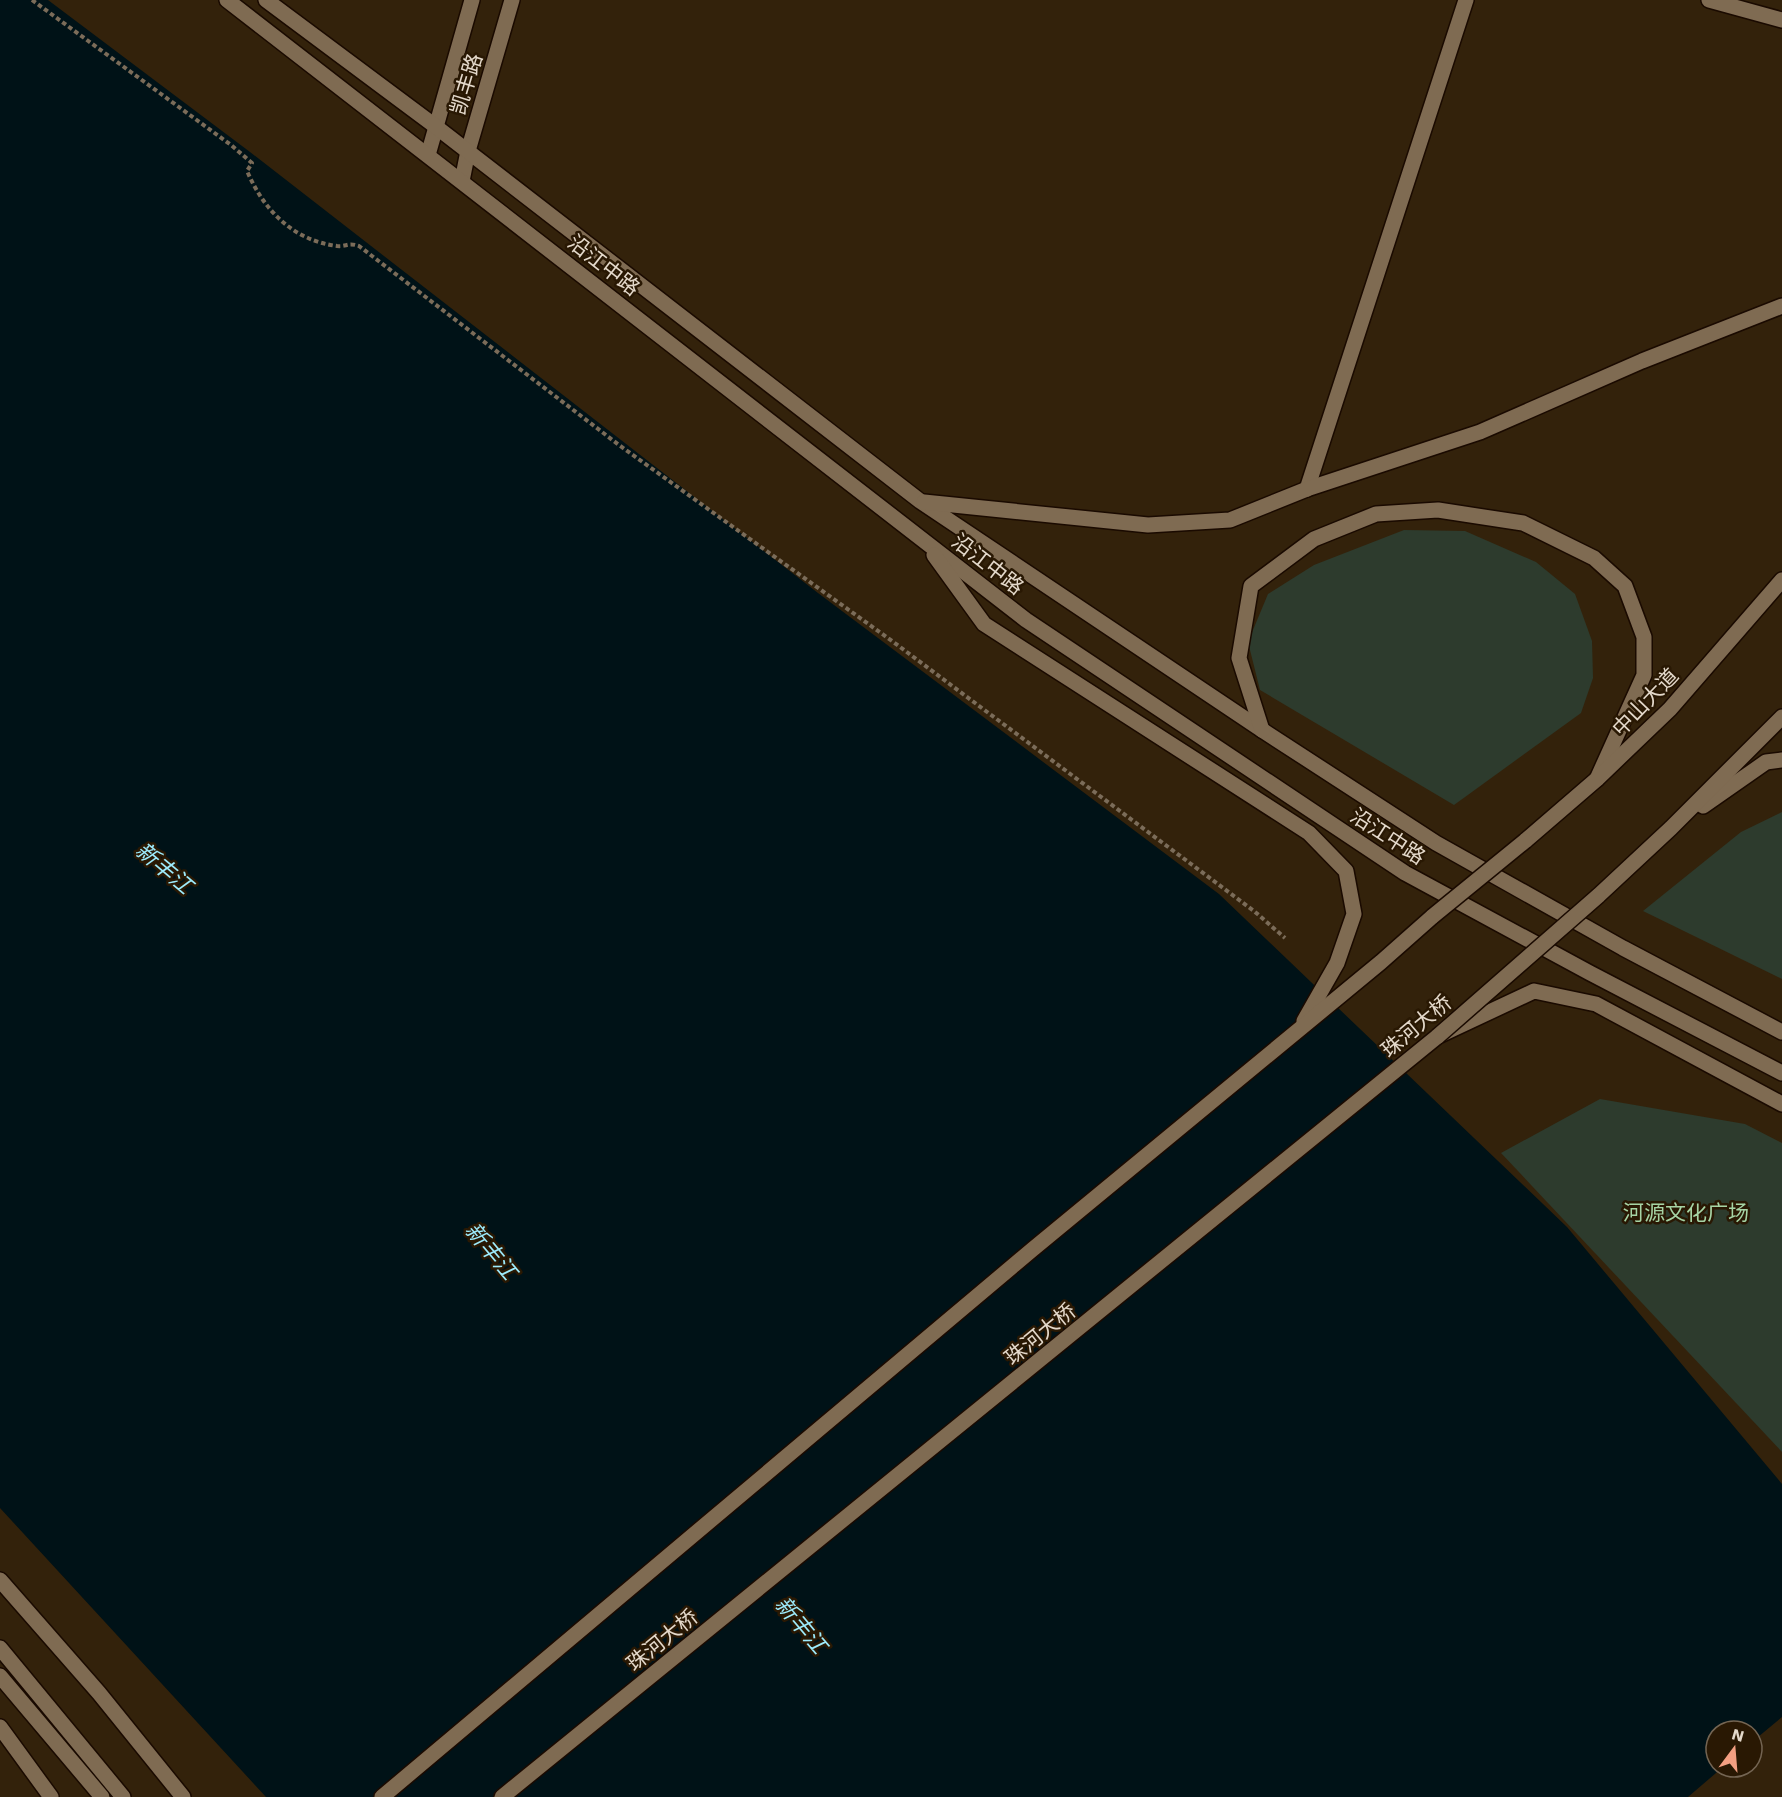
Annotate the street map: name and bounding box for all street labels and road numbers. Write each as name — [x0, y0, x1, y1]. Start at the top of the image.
street label: 凯丰路 — [445, 50, 487, 118]
street label: 沿江中路 — [563, 229, 645, 301]
street label: 沿江中路 — [947, 528, 1029, 600]
street label: 中山大道 — [1607, 663, 1683, 741]
street label: 沿江中路 — [1346, 803, 1430, 869]
street label: 珠河大桥 — [1376, 989, 1456, 1063]
street label: 珠河大桥 — [999, 1298, 1081, 1370]
street label: 珠河大桥 — [621, 1604, 703, 1676]

